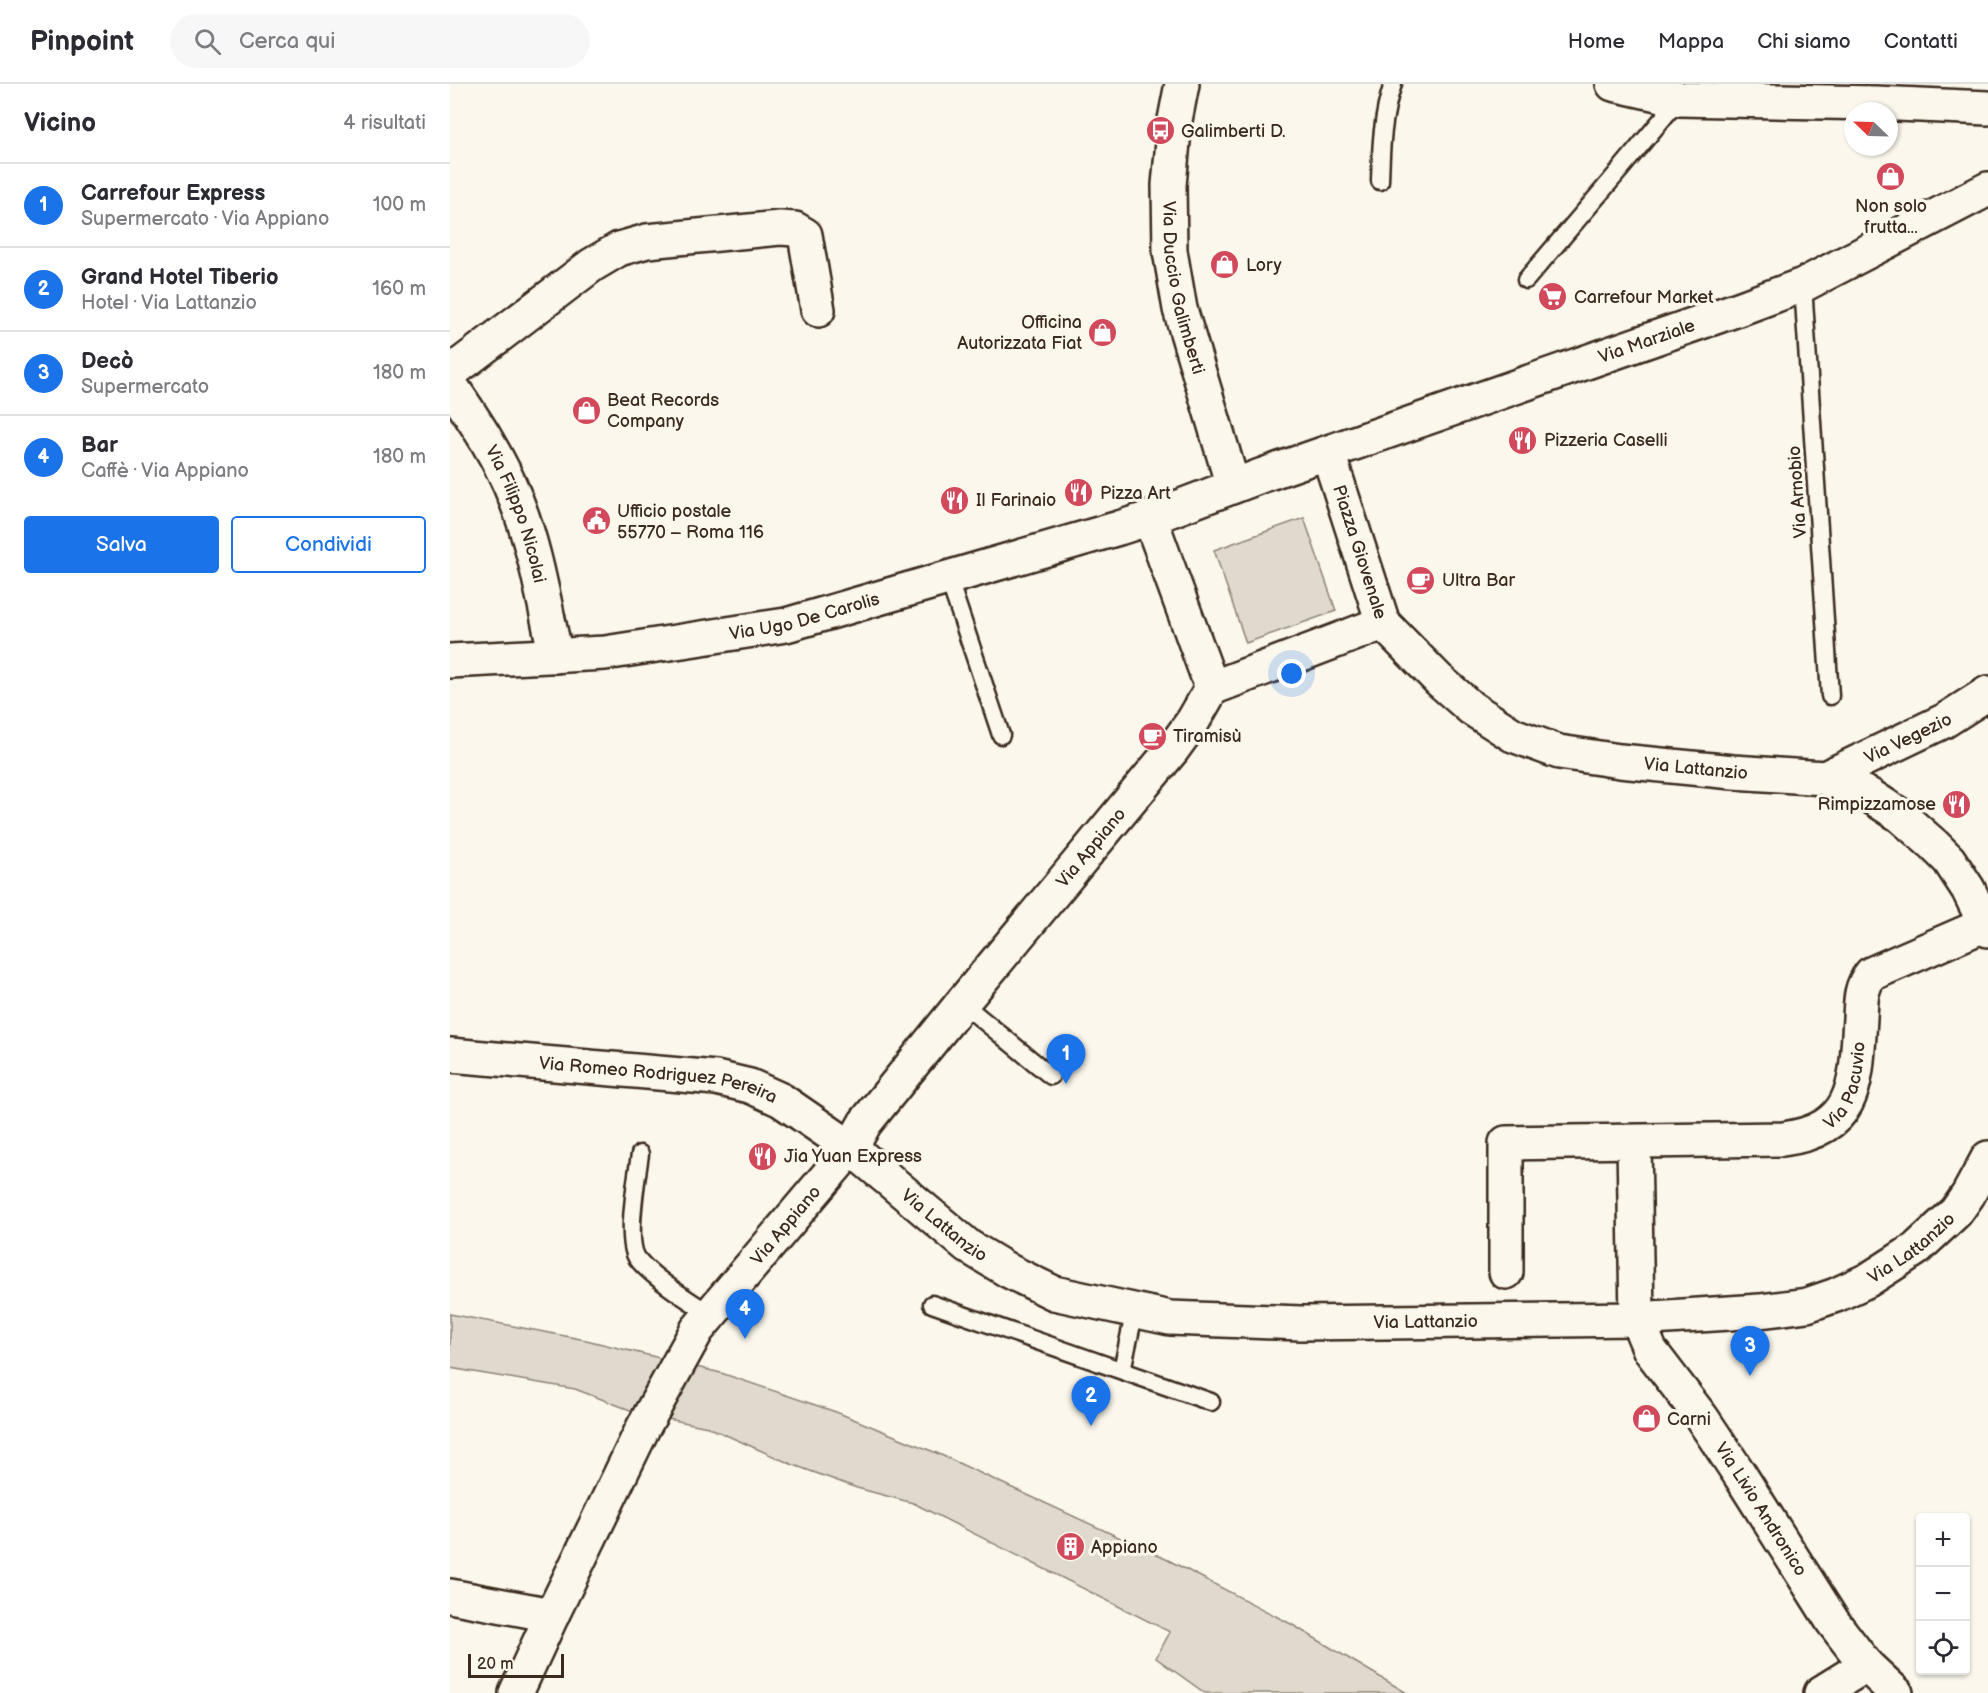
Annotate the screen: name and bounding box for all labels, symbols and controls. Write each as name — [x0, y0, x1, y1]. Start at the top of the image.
search box — [170, 14, 590, 68]
text: Pinpoint — [30, 25, 134, 58]
icon: search — [191, 25, 224, 58]
text: Cerca qui — [239, 28, 335, 55]
text: Home — [1568, 29, 1625, 54]
text: Mappa — [1658, 29, 1724, 54]
text: Chi siamo — [1757, 29, 1851, 54]
text: Contatti — [1884, 29, 1958, 54]
north arrow — [1844, 102, 1898, 156]
text: Vicino — [24, 108, 96, 139]
text: 4 risultati — [343, 111, 426, 135]
bus stop icon: Galimberti D. — [1144, 115, 1176, 147]
place label: Galimberti D. — [1181, 121, 1286, 142]
shop icon: Non solo frutta... — [1875, 161, 1907, 193]
text: Carrefour Express — [81, 180, 265, 207]
text: 1 — [39, 193, 48, 217]
text: 100 m — [373, 193, 426, 217]
place label: Non solo frutta... — [1855, 196, 1927, 238]
street label: Via Duccio Galimberti — [1158, 201, 1209, 377]
text: Supermercato · Via Appiano — [81, 207, 329, 231]
shop icon: Lory — [1209, 249, 1241, 281]
place label: Lory — [1246, 255, 1282, 276]
text: Grand Hotel Tiberio — [81, 264, 279, 291]
text: 2 — [38, 277, 49, 301]
text: 160 m — [372, 277, 426, 301]
supermarket icon: Carrefour Market — [1537, 281, 1569, 313]
place label: Carrefour Market — [1574, 287, 1714, 308]
text: Hotel · Via Lattanzio — [81, 291, 257, 315]
place label: Officina Autorizzata Fiat — [957, 312, 1082, 354]
street label: Via Marziale — [1596, 315, 1698, 368]
shop icon: Officina Autorizzata Fiat — [1087, 316, 1119, 348]
text: Decò — [81, 348, 134, 375]
text: 3 — [38, 361, 49, 385]
text: 180 m — [373, 361, 426, 385]
text: Supermercato — [81, 375, 209, 399]
place label: Beat Records Company — [607, 390, 719, 432]
shop icon: Beat Records Company — [570, 394, 602, 426]
restaurant icon: Pizzeria Caselli — [1507, 424, 1539, 456]
place label: Pizzeria Caselli — [1544, 430, 1668, 451]
text: Bar — [81, 432, 118, 459]
street label: Via Filippo Nicolai — [481, 442, 550, 585]
text: 4 — [38, 445, 49, 469]
text: 180 m — [373, 445, 426, 469]
street label: Via Arnobio — [1784, 445, 1811, 539]
text: Caffè · Via Appiano — [81, 459, 249, 483]
restaurant icon: Pizza Art — [1063, 477, 1095, 509]
street label: Piazza Giovenale — [1328, 482, 1391, 622]
place label: Pizza Art — [1100, 483, 1171, 504]
restaurant icon: Il Farinaio — [939, 484, 971, 516]
place label: Il Farinaio — [976, 490, 1056, 511]
place label: Ufficio postale 55770 – Roma 116 — [617, 501, 764, 543]
public building icon: Ufficio postale 55770 – Roma 116 — [580, 505, 612, 537]
button: Salva — [24, 516, 219, 573]
button: Condividi — [231, 516, 426, 573]
cafe icon: Ultra Bar — [1405, 564, 1437, 596]
place label: Ultra Bar — [1442, 570, 1515, 591]
street label: Via Ugo De Carolis — [728, 588, 882, 645]
your location — [1277, 659, 1306, 688]
street label: Via Vegezio — [1861, 709, 1956, 769]
cafe icon: Tiramisù — [1136, 720, 1168, 752]
place label: Tiramisù — [1173, 726, 1242, 747]
street label: Via Lattanzio — [1643, 753, 1749, 784]
restaurant icon: Rimpizzamose — [1941, 788, 1973, 820]
place label: Rimpizzamose — [1818, 794, 1936, 815]
street label: Via Appiano — [1052, 804, 1130, 892]
pin: 1 — [1046, 1034, 1086, 1084]
street label: Via Pacuvio — [1820, 1041, 1870, 1134]
street label: Via Romeo Rodriguez Pereira — [538, 1053, 780, 1108]
restaurant icon: Jia Yuan Express — [747, 1140, 779, 1172]
place label: Jia Yuan Express — [784, 1146, 922, 1167]
street label: Via Appiano — [747, 1182, 825, 1269]
street label: Via Lattanzio — [897, 1185, 991, 1266]
street label: Via Lattanzio — [1864, 1208, 1959, 1288]
pin: 4 — [726, 1290, 764, 1339]
street label: Via Lattanzio — [1373, 1311, 1478, 1333]
pin: 3 — [1730, 1326, 1770, 1376]
pin: 2 — [1072, 1376, 1110, 1426]
shop icon: Carni — [1630, 1403, 1662, 1435]
place label: Carni — [1667, 1409, 1711, 1430]
street label: Via Livio Andronico — [1710, 1439, 1811, 1580]
map controls — [1916, 1513, 1970, 1675]
button: + — [1916, 1513, 1970, 1567]
building icon: Appiano — [1054, 1531, 1086, 1563]
place label: Appiano — [1091, 1537, 1158, 1558]
button: − — [1916, 1567, 1970, 1621]
button: locate — [1916, 1621, 1970, 1675]
scale bar — [468, 1651, 564, 1678]
text: 20 m — [477, 1655, 513, 1674]

